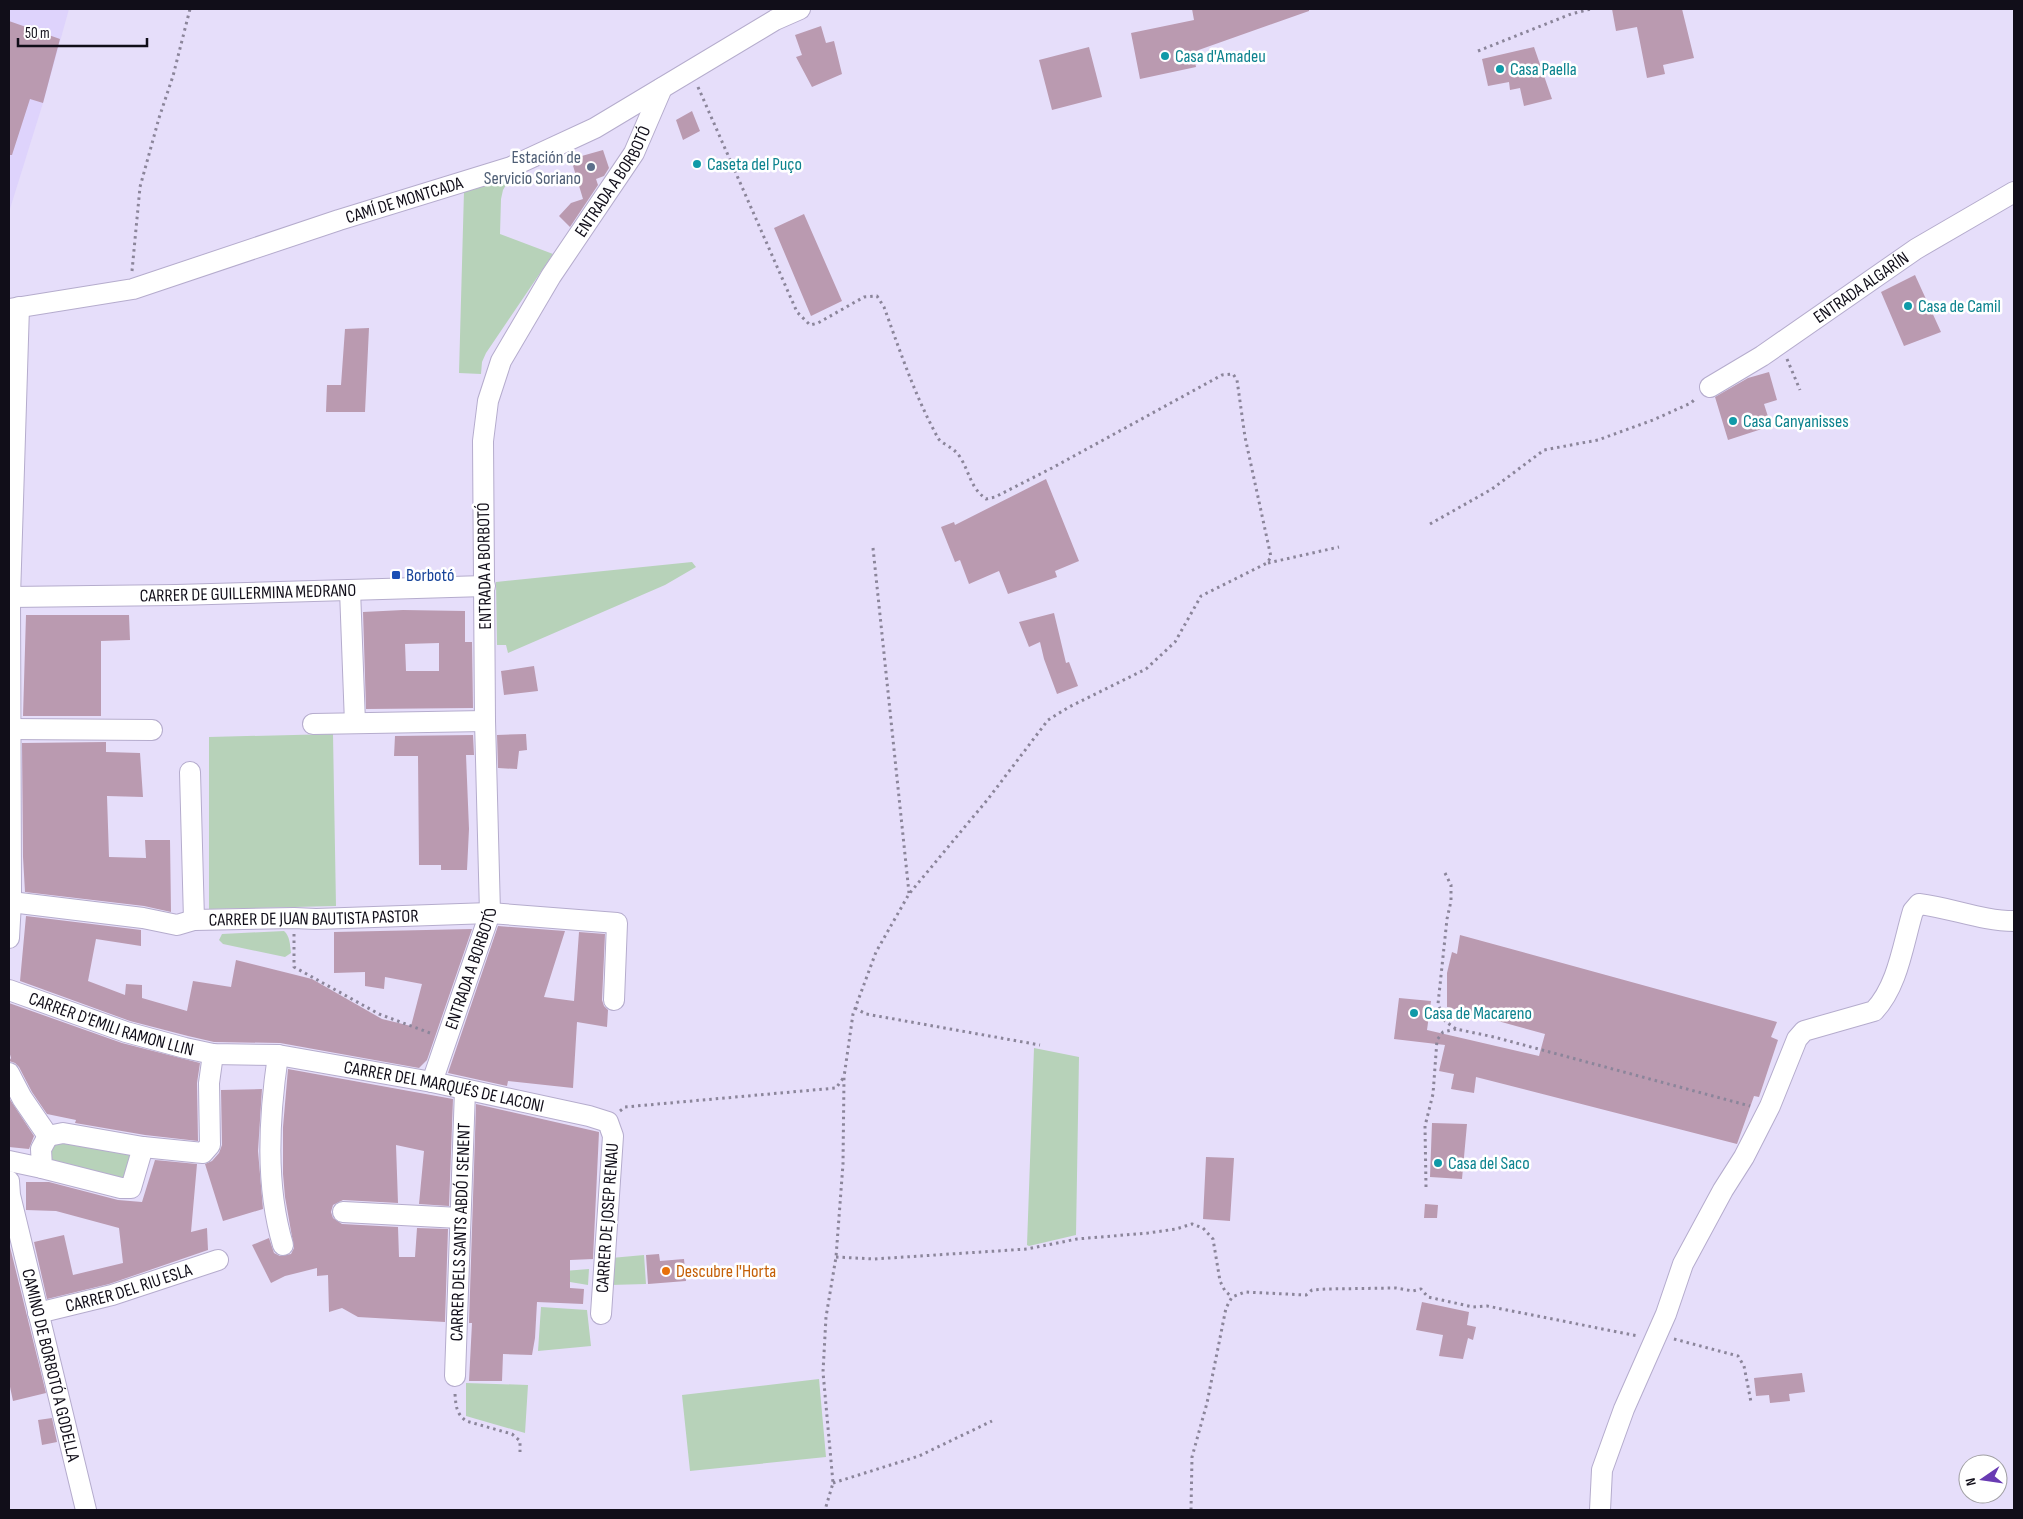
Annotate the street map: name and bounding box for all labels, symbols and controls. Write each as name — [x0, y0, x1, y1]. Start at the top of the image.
scale bar — [18, 15, 146, 47]
text: 50 m — [25, 24, 50, 43]
place label: Casa d'Amadeu — [1175, 46, 1266, 67]
marker: Casa d'Amadeu — [1159, 50, 1171, 62]
place label: Casa Paella — [1510, 59, 1577, 80]
marker: Casa Paella — [1494, 63, 1506, 75]
street label: ENTRADA A BORBOTÓ — [570, 123, 655, 241]
place label: Estación de Servicio Soriano — [484, 147, 581, 189]
place label: Caseta del Puço — [707, 154, 802, 175]
marker: Caseta del Puço — [691, 158, 703, 170]
marker: Estación de Servicio Soriano — [585, 161, 597, 173]
street label: CAMÍ DE MONTCADA — [343, 172, 466, 228]
street label: ENTRADA ALGARÍN — [1810, 247, 1913, 328]
place label: Casa de Camil — [1918, 296, 2001, 317]
marker: Casa de Camil — [1902, 300, 1914, 312]
place label: Casa Canyanisses — [1743, 411, 1849, 432]
marker: Casa Canyanisses — [1727, 415, 1739, 427]
street label: ENTRADA A BORBOTÓ — [473, 502, 496, 630]
place label: Borbotó — [406, 565, 454, 586]
marker: Borbotó — [390, 569, 402, 581]
street label: CARRER DE GUILLERMINA MEDRANO — [140, 580, 357, 606]
street label: CARRER DE JUAN BAUTISTA PASTOR — [208, 905, 419, 931]
street label: ENTRADA A BORBOTÓ — [441, 908, 501, 1032]
street label: CARRER D'EMILI RAMON LLIN — [26, 988, 196, 1061]
place label: Casa de Macareno — [1424, 1003, 1532, 1024]
marker: Casa de Macareno — [1408, 1007, 1420, 1019]
street label: CARRER DEL MARQUÉS DE LACONI — [342, 1057, 546, 1117]
street label: CARRER DELS SANTS ABDÓ I SENENT — [446, 1122, 475, 1342]
street label: CARRER DE JOSEP RENAU — [592, 1142, 623, 1294]
place label: Casa del Saco — [1448, 1153, 1530, 1174]
marker: Casa del Saco — [1432, 1157, 1444, 1169]
street label: CARRER DEL RIU ESLA — [63, 1259, 195, 1317]
place label: Descubre l'Horta — [676, 1261, 776, 1282]
marker: Descubre l'Horta — [660, 1265, 672, 1277]
street label: CAMINO DE BORBOTÓ A GODELLA — [17, 1267, 84, 1464]
north arrow — [1958, 1454, 2008, 1504]
text: N — [1962, 1476, 1980, 1487]

